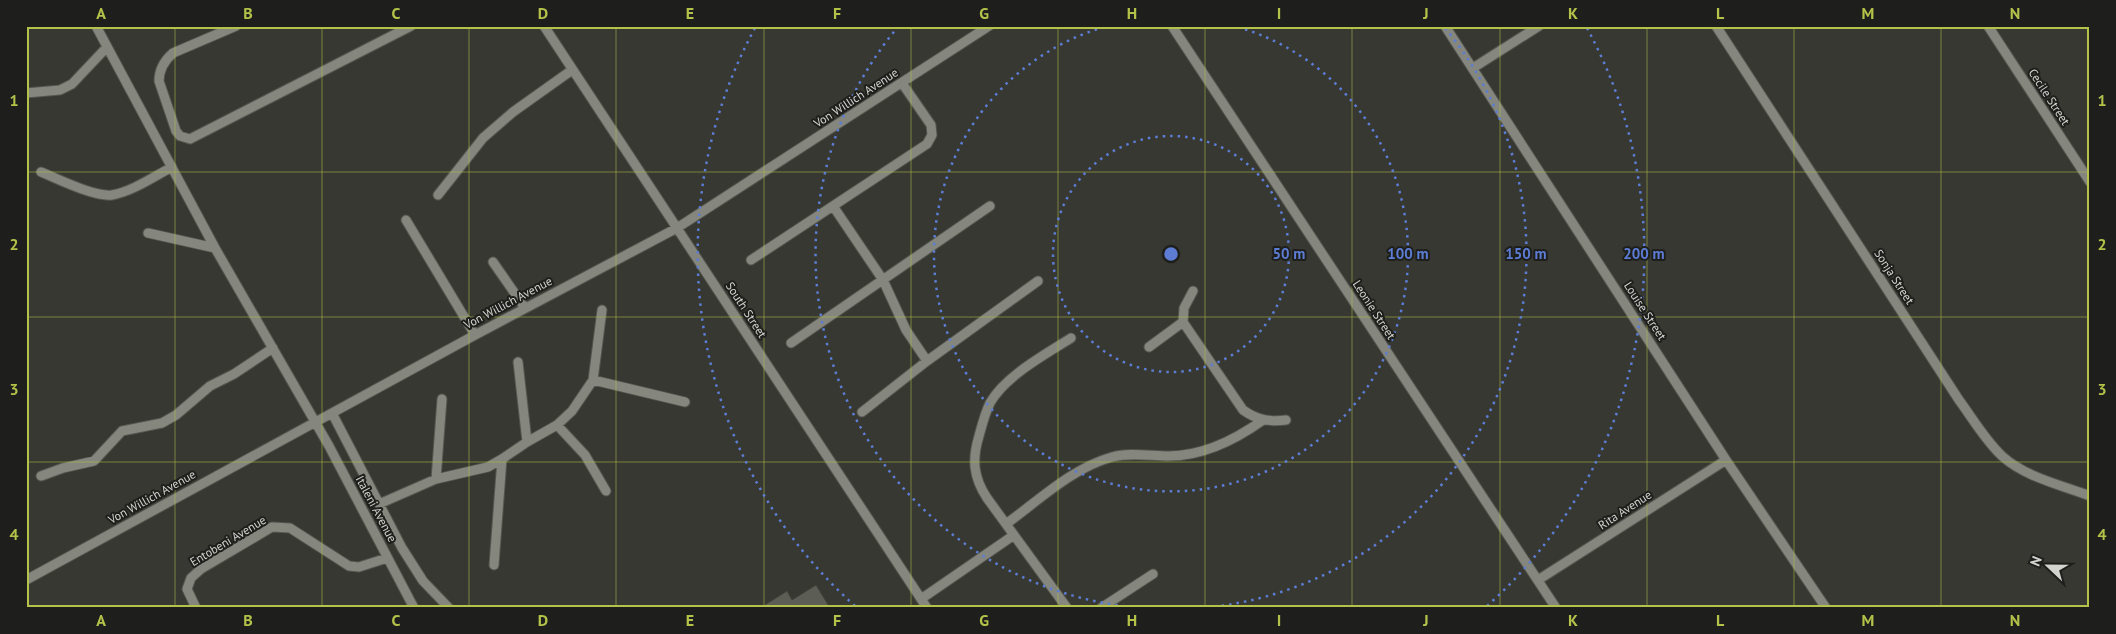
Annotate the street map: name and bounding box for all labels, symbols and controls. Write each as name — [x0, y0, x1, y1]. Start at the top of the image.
text: A — [96, 3, 106, 23]
text: B — [243, 3, 253, 23]
text: C — [392, 3, 401, 23]
text: D — [538, 3, 548, 23]
text: E — [686, 3, 694, 23]
text: F — [833, 3, 841, 23]
text: G — [979, 3, 989, 23]
text: H — [1127, 3, 1137, 23]
text: I — [1277, 3, 1281, 23]
text: J — [1422, 3, 1429, 23]
text: K — [1568, 3, 1578, 23]
text: L — [1716, 3, 1725, 23]
text: M — [1862, 3, 1874, 23]
text: N — [2010, 3, 2020, 23]
street label: Von Willich Avenue — [810, 65, 901, 131]
street label: Cecile Street — [2026, 66, 2073, 128]
text: 1 — [9, 90, 19, 110]
text: 1 — [2097, 90, 2107, 110]
text: 2 — [9, 234, 19, 254]
text: 2 — [2097, 234, 2107, 254]
text: 50 m — [1273, 244, 1305, 263]
text: 100 m — [1387, 244, 1429, 263]
text: 150 m — [1505, 244, 1547, 263]
text: 200 m — [1623, 244, 1665, 263]
centre of rings — [1162, 245, 1180, 263]
street label: Sonja Street — [1871, 246, 1918, 307]
street label: Von Willich Avenue — [460, 273, 554, 333]
street label: Leonie Street — [1350, 277, 1399, 342]
street label: South Street — [723, 279, 770, 341]
street label: Louise Street — [1621, 279, 1670, 343]
text: 3 — [9, 379, 19, 399]
text: 3 — [2097, 379, 2107, 399]
street label: Von Willich Avenue — [104, 466, 198, 527]
street label: Italeni Avenue — [353, 473, 400, 545]
street label: Rita Avenue — [1595, 487, 1654, 532]
street label: Entobeni Avenue — [187, 512, 268, 569]
text: 4 — [9, 524, 19, 544]
text: 4 — [2097, 524, 2107, 544]
north arrow — [2024, 542, 2074, 592]
text: N — [2026, 553, 2046, 569]
text: A — [96, 610, 106, 630]
text: B — [243, 610, 253, 630]
text: C — [392, 610, 401, 630]
text: D — [538, 610, 548, 630]
text: E — [686, 610, 694, 630]
text: F — [833, 610, 841, 630]
text: G — [979, 610, 989, 630]
text: H — [1127, 610, 1137, 630]
text: I — [1277, 610, 1281, 630]
text: J — [1422, 610, 1429, 630]
text: K — [1568, 610, 1578, 630]
text: L — [1716, 610, 1725, 630]
text: M — [1862, 610, 1874, 630]
text: N — [2010, 610, 2020, 630]

